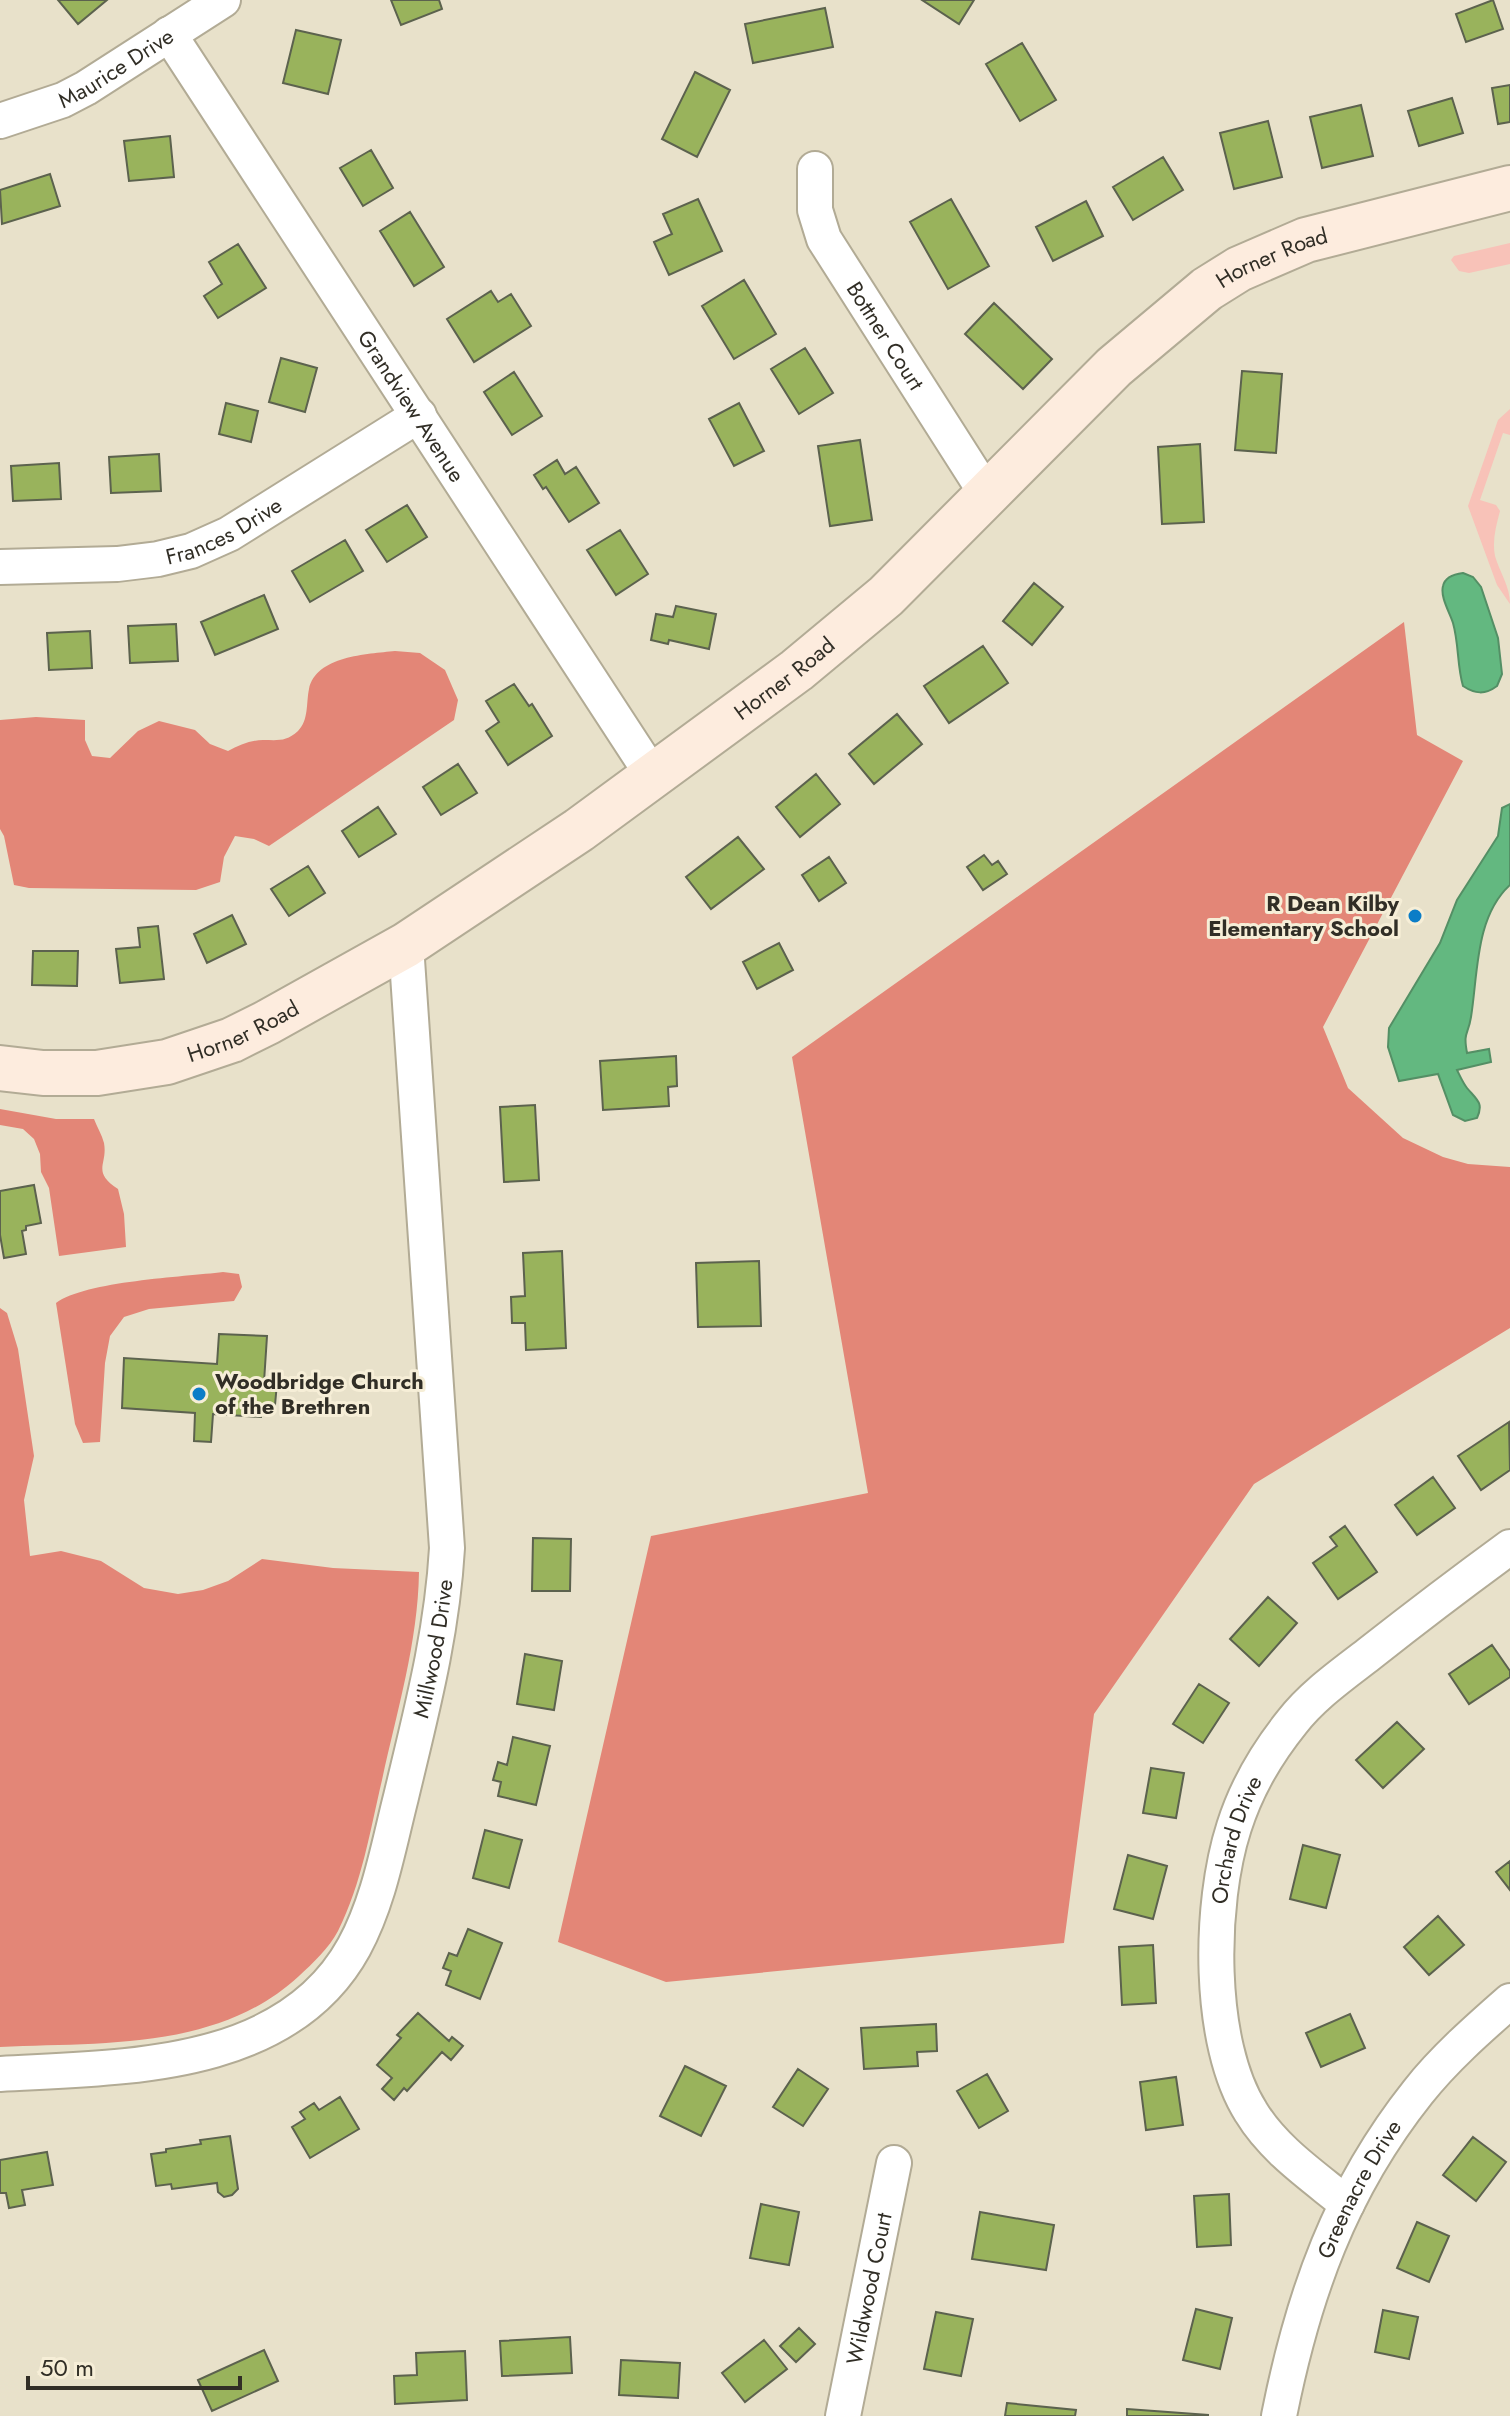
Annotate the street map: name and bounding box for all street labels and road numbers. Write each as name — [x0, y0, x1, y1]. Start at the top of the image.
street label: Maurice Drive — [52, 20, 180, 116]
street label: Horner Road — [1209, 219, 1331, 296]
street label: Bottner Court — [839, 275, 933, 397]
street label: Grandview Avenue — [350, 323, 473, 488]
street label: Frances Drive — [162, 489, 288, 573]
street label: Horner Road — [727, 629, 842, 727]
street label: Horner Road — [183, 992, 305, 1070]
street label: Millwood Drive — [404, 1578, 460, 1721]
street label: Orchard Drive — [1203, 1770, 1269, 1906]
street label: Greenacre Drive — [1309, 2113, 1409, 2263]
street label: Wildwood Court — [838, 2209, 900, 2367]

